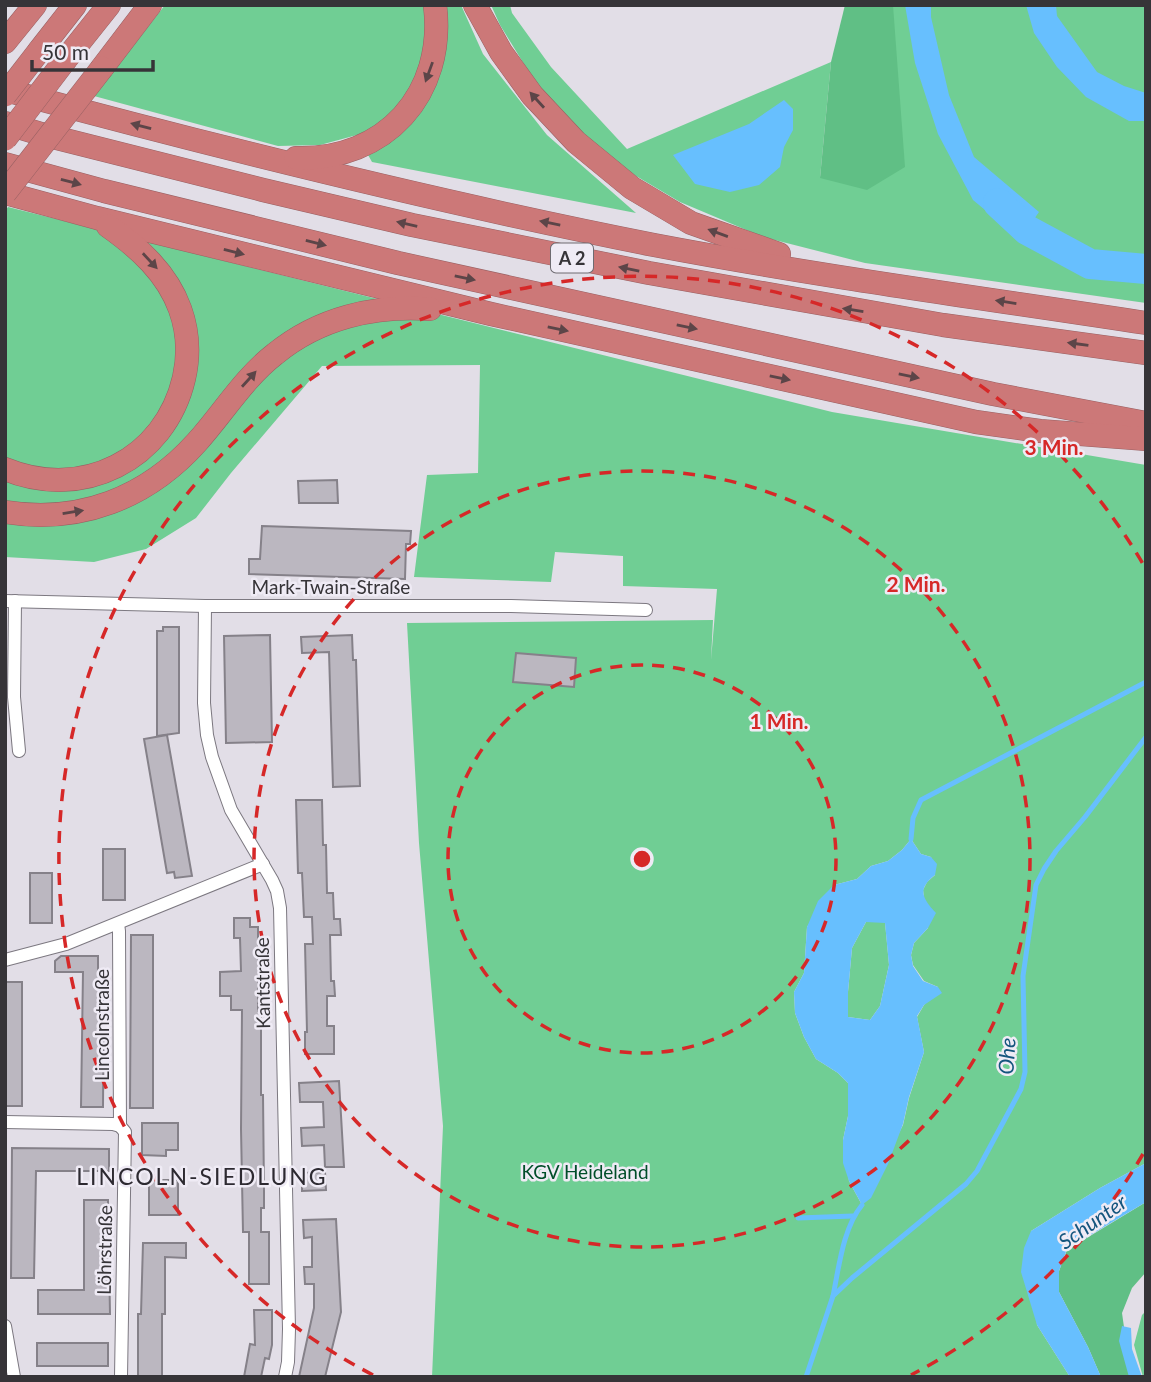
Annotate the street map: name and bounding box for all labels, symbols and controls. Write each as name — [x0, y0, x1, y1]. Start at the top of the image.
scale bar — [32, 28, 152, 72]
text: 50 m — [42, 39, 89, 64]
one-way arrow — [423, 62, 434, 83]
one-way arrow — [530, 92, 545, 109]
one-way arrow — [130, 121, 151, 131]
one-way arrow — [60, 177, 82, 188]
one-way arrow — [395, 218, 417, 229]
one-way arrow — [539, 218, 561, 229]
one-way arrow — [708, 228, 729, 239]
one-way arrow — [305, 238, 327, 249]
road number: A 2 — [551, 244, 593, 272]
one-way arrow — [224, 247, 246, 258]
one-way arrow — [141, 252, 157, 269]
one-way arrow — [618, 264, 640, 275]
one-way arrow — [454, 273, 476, 284]
one-way arrow — [995, 296, 1017, 307]
one-way arrow — [842, 304, 864, 315]
one-way arrow — [676, 322, 698, 333]
one-way arrow — [547, 324, 569, 335]
one-way arrow — [1067, 338, 1089, 349]
one-way arrow — [241, 370, 257, 388]
one-way arrow — [898, 370, 920, 381]
one-way arrow — [769, 373, 791, 384]
text: 3 Min. — [1024, 434, 1084, 459]
one-way arrow — [62, 506, 84, 517]
text: 2 Min. — [886, 571, 946, 596]
street label: Mark-Twain-Straße — [252, 575, 410, 598]
text: 1 Min. — [749, 708, 809, 733]
centre of rings — [630, 847, 654, 871]
street label: Kantstraße — [250, 937, 274, 1029]
street label: Lincolnstraße — [90, 969, 113, 1081]
water label: Ohe — [992, 1037, 1020, 1075]
park label: KGV Heideland — [521, 1160, 649, 1183]
district label: LINCOLN-SIEDLUNG — [76, 1162, 328, 1190]
water label: Schunter — [1053, 1188, 1132, 1254]
street label: Löhrstraße — [92, 1205, 116, 1295]

